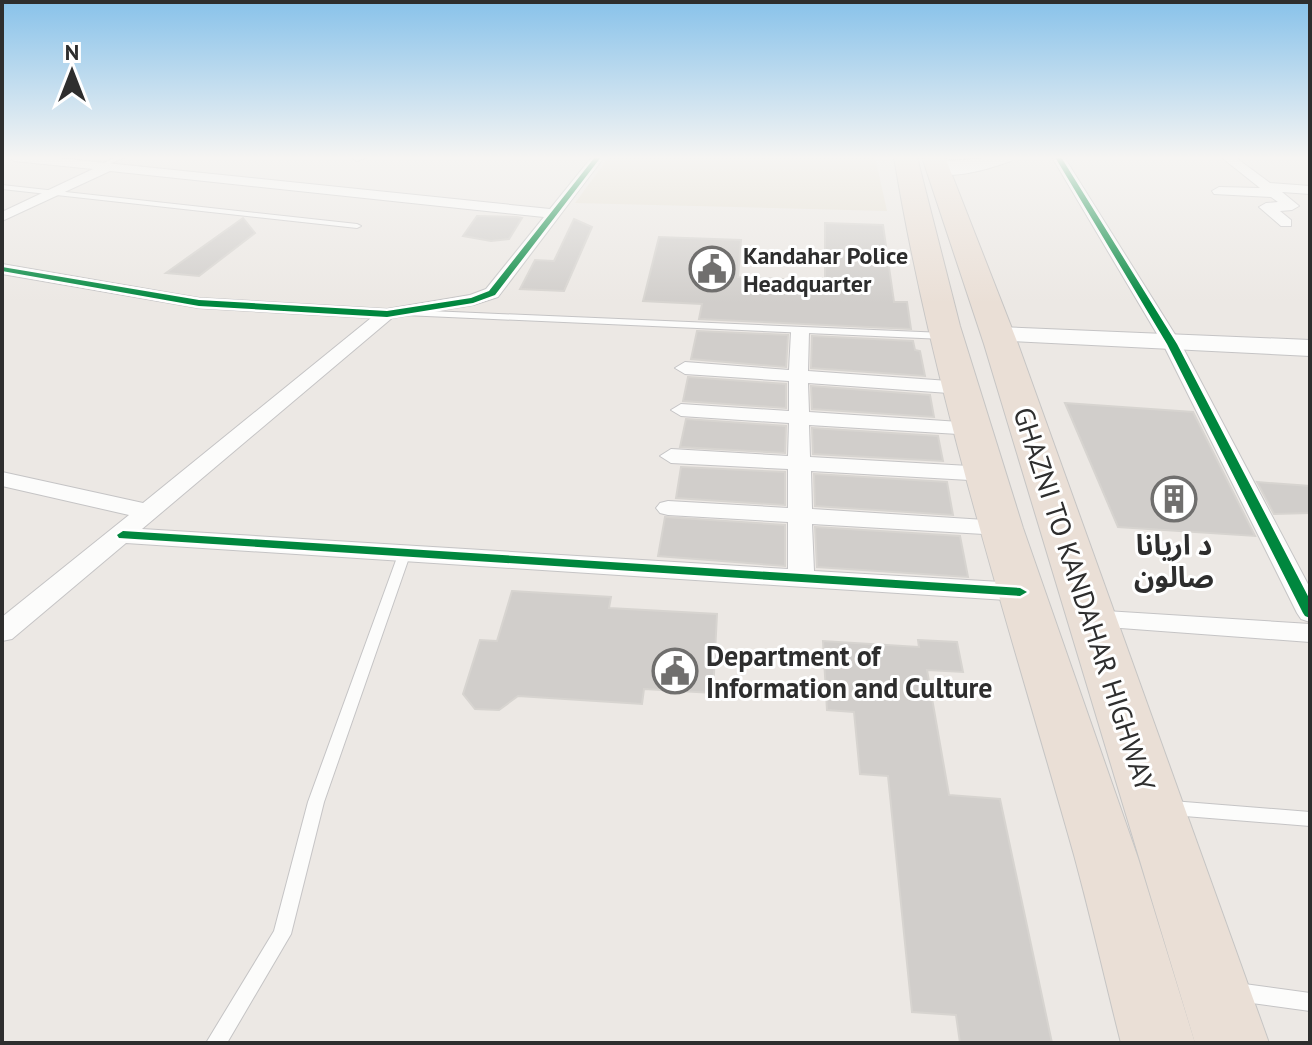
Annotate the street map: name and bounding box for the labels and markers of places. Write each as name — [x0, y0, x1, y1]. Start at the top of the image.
place label: Kandahar Police Headquarter — [743, 240, 908, 299]
public building icon: Kandahar Police Headquarter — [688, 245, 736, 293]
building icon: د اریانا صالون — [1150, 475, 1198, 523]
place label: د اریانا صالون — [1134, 526, 1214, 595]
place label: Department of Information and Culture — [706, 637, 993, 706]
public building icon: Department of Information and Culture — [651, 647, 699, 695]

